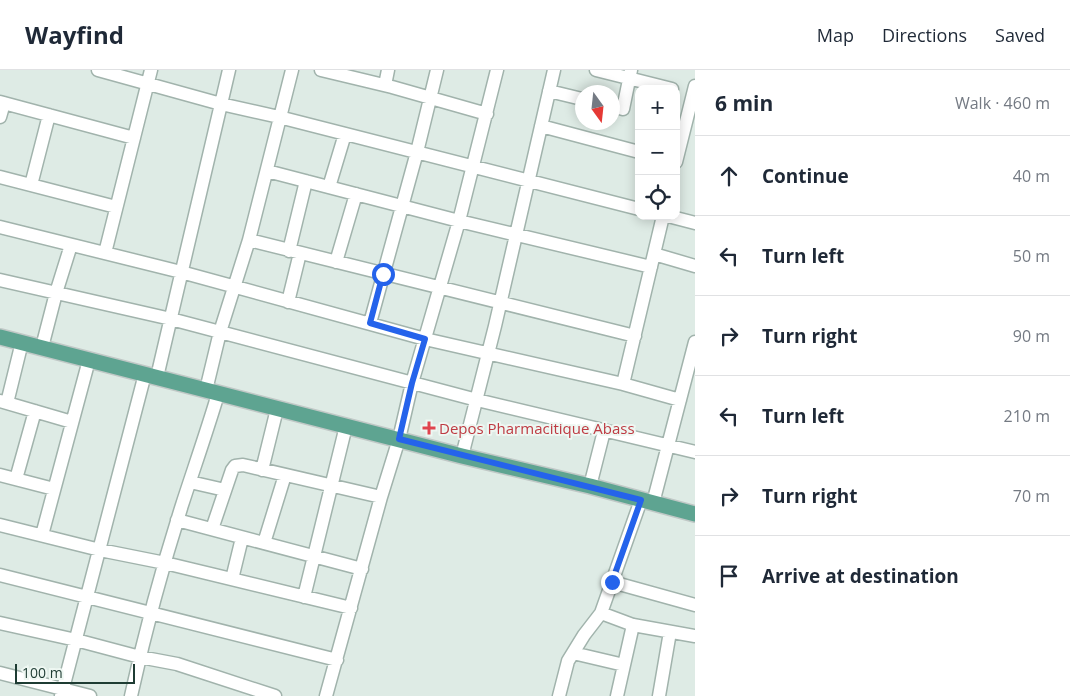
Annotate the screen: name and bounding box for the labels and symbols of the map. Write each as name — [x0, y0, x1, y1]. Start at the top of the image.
north arrow — [575, 85, 620, 130]
route start — [372, 263, 395, 286]
place label: Depos Pharmacitique Abass — [439, 418, 635, 438]
marker: Depos Pharmacitique Abass — [423, 422, 435, 434]
route end — [601, 571, 624, 594]
scale bar — [15, 661, 135, 684]

